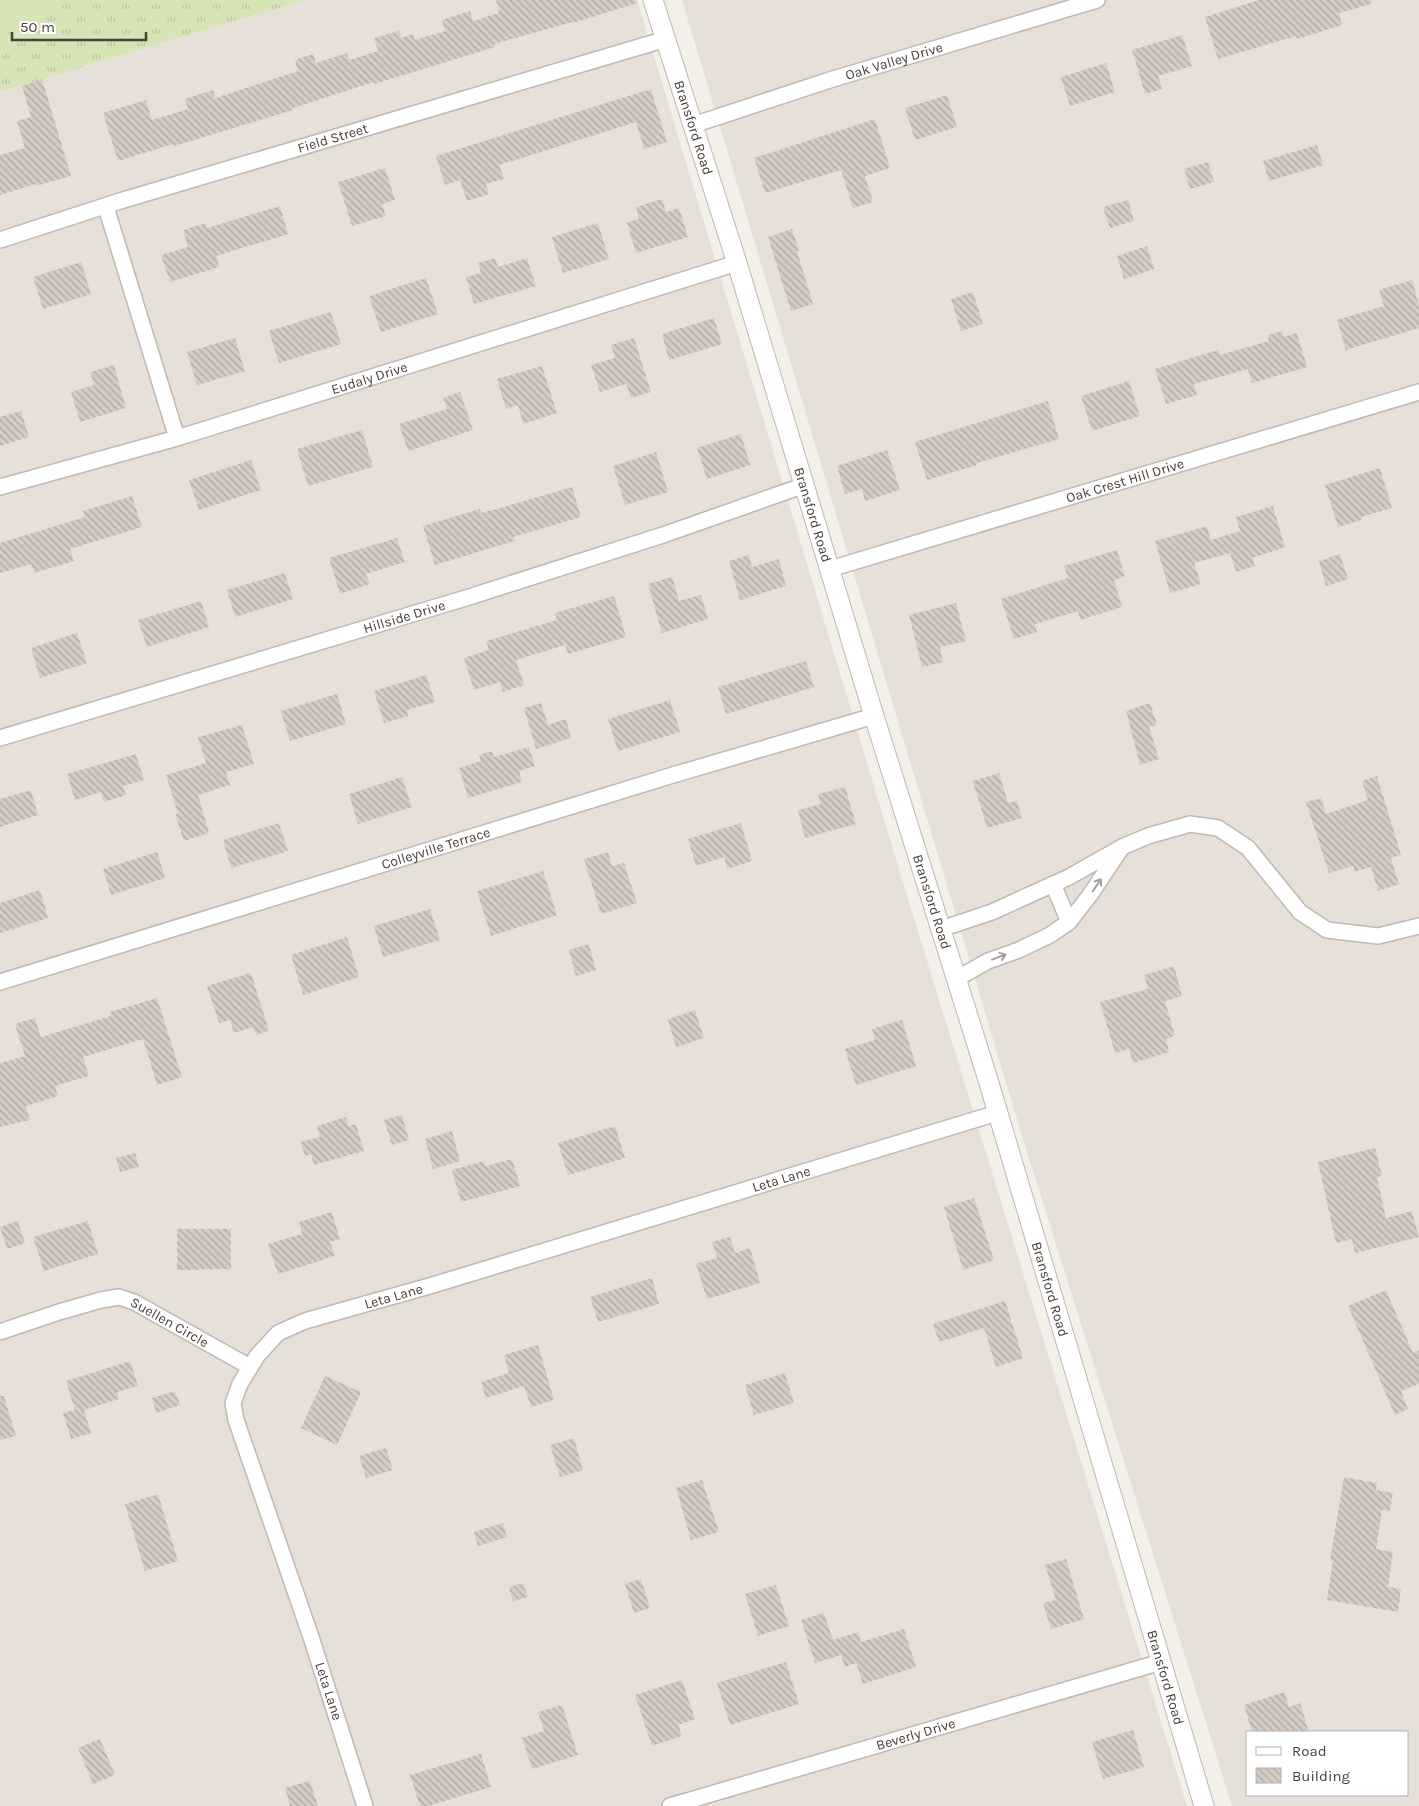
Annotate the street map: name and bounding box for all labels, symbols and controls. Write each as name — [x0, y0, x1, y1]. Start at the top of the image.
scale bar — [12, 10, 146, 42]
text: 50 m — [20, 18, 55, 36]
street label: Oak Valley Drive — [843, 39, 945, 84]
street label: Bransford Road — [670, 78, 716, 177]
street label: Field Street — [296, 120, 370, 157]
street label: Eudaly Drive — [329, 359, 410, 398]
street label: Oak Crest Hill Drive — [1064, 455, 1186, 507]
street label: Bransford Road — [790, 465, 835, 564]
street label: Hillside Drive — [361, 597, 447, 637]
street label: Colleyville Terrace — [380, 824, 492, 873]
street label: Bransford Road — [909, 852, 955, 951]
one-way arrow — [1092, 879, 1102, 893]
one-way arrow — [991, 952, 1006, 961]
street label: Leta Lane — [750, 1162, 813, 1196]
street label: Bransford Road — [1028, 1240, 1072, 1339]
street label: Leta Lane — [363, 1280, 425, 1313]
street label: Suellen Circle — [127, 1294, 212, 1351]
street label: Bransford Road — [1143, 1628, 1187, 1727]
street label: Leta Lane — [311, 1660, 346, 1722]
street label: Beverly Drive — [874, 1715, 957, 1754]
legend — [1246, 1731, 1409, 1796]
text: Road — [1292, 1742, 1327, 1760]
text: Building — [1292, 1767, 1350, 1785]

